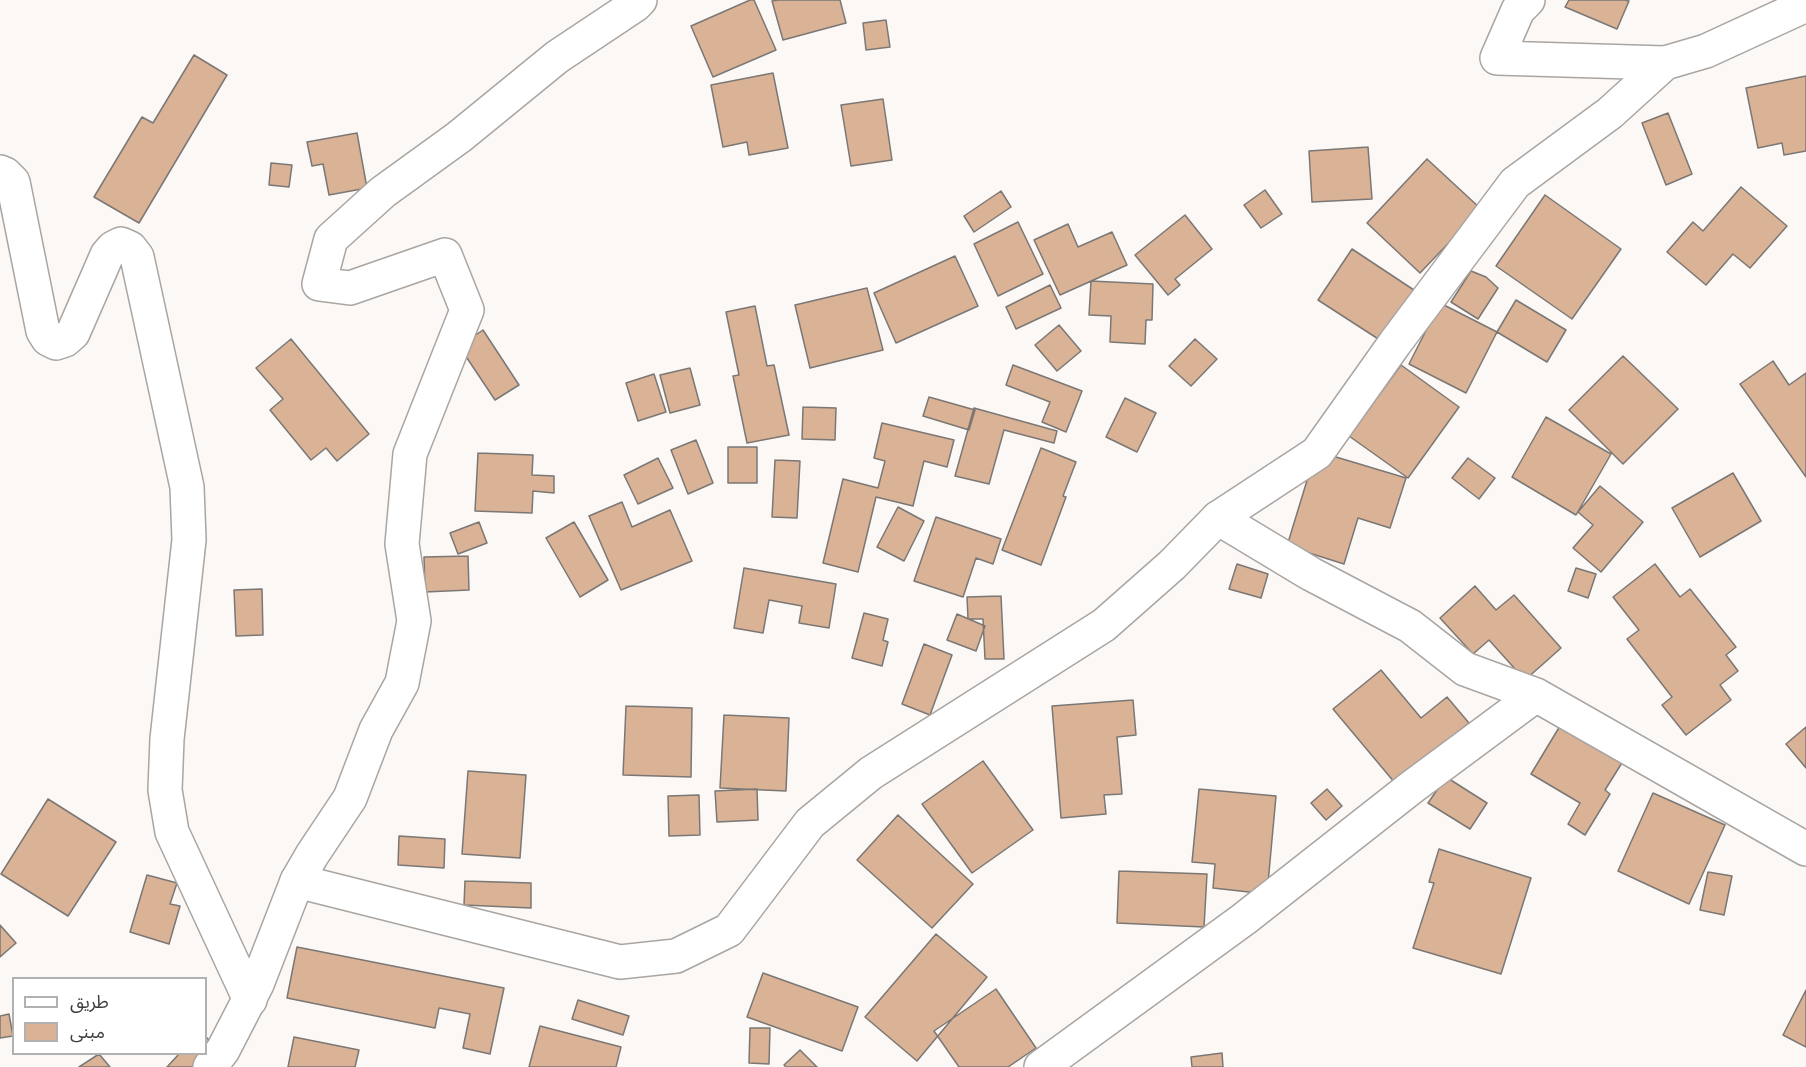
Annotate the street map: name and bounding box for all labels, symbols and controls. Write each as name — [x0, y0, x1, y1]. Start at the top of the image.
legend — [12, 977, 207, 1055]
text: طريق — [70, 991, 109, 1013]
text: مبنى — [70, 1021, 105, 1043]

